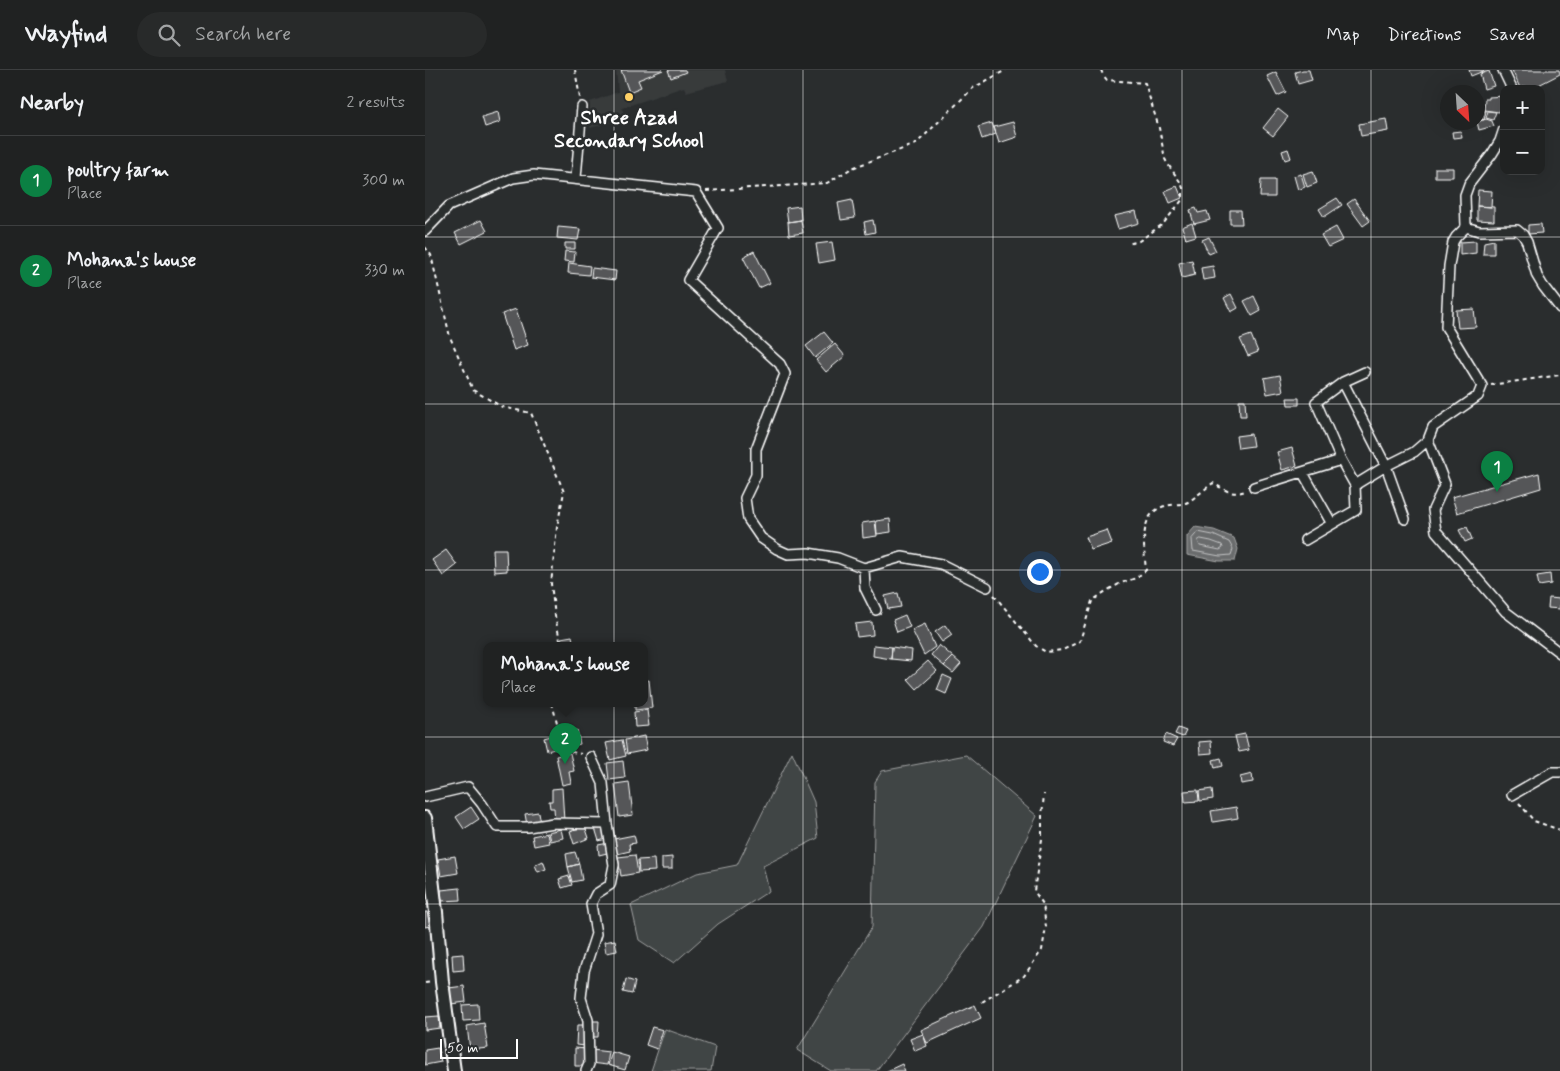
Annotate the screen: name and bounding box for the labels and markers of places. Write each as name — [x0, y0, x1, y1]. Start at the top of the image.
marker: Shree Azad Secondary School — [623, 91, 635, 103]
place label: Shree Azad Secondary School — [554, 105, 704, 155]
pin: 1 — [1481, 451, 1513, 492]
pin: 2 — [549, 723, 581, 764]

